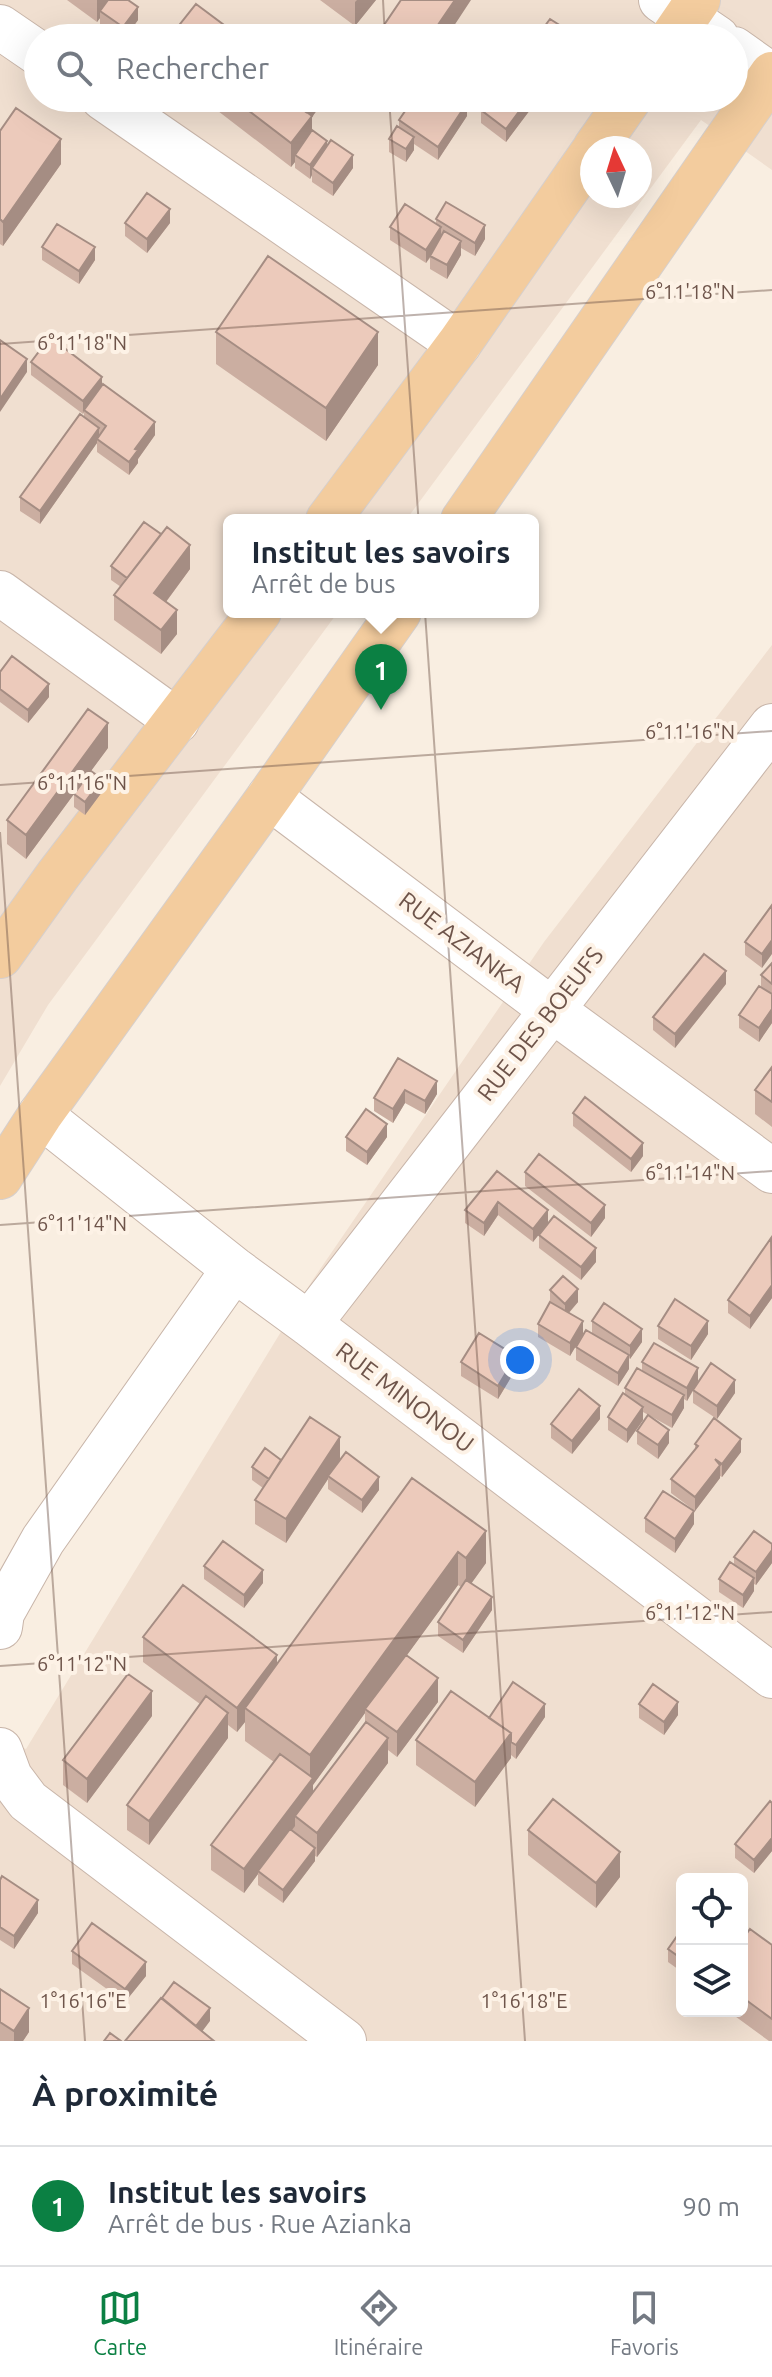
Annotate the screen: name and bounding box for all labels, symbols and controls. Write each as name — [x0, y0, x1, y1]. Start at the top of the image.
search box — [24, 24, 748, 112]
icon: search — [52, 46, 96, 90]
text: Rechercher — [116, 51, 269, 85]
north arrow — [580, 136, 652, 208]
text: 6°11'18"N — [645, 280, 735, 303]
text: 6°11'18"N — [37, 331, 127, 354]
popup — [223, 514, 539, 618]
text: Institut les savoirs — [252, 535, 510, 569]
text: Arrêt de bus — [252, 569, 396, 598]
pin: 1 — [355, 644, 407, 710]
text: 6°11'16"N — [645, 720, 735, 743]
text: 6°11'16"N — [37, 771, 127, 794]
street label: RUE AZIANKA — [394, 886, 530, 998]
street label: RUE DES BOEUFS — [472, 942, 608, 1106]
text: 6°11'14"N — [645, 1161, 735, 1184]
text: 6°11'14"N — [37, 1212, 127, 1235]
street label: RUE MINONOU — [331, 1337, 479, 1457]
your location — [500, 1340, 540, 1380]
text: 6°11'12"N — [645, 1601, 735, 1624]
text: 6°11'12"N — [37, 1652, 127, 1675]
map controls — [676, 1873, 748, 2017]
button: locate — [676, 1873, 748, 1945]
button: layers — [676, 1945, 748, 2017]
text: 1°16'16"E — [40, 1989, 126, 2012]
text: 1°16'18"E — [481, 1989, 567, 2012]
text: À proximité — [32, 2074, 218, 2112]
text: Institut les savoirs — [108, 2175, 367, 2209]
text: 1 — [51, 2192, 65, 2221]
text: 90 m — [682, 2192, 740, 2221]
text: Arrêt de bus · Rue Azianka — [108, 2209, 412, 2238]
tab: Carte — [93, 2286, 147, 2359]
tab: Itinéraire — [334, 2286, 423, 2359]
tab: Favoris — [610, 2286, 679, 2359]

